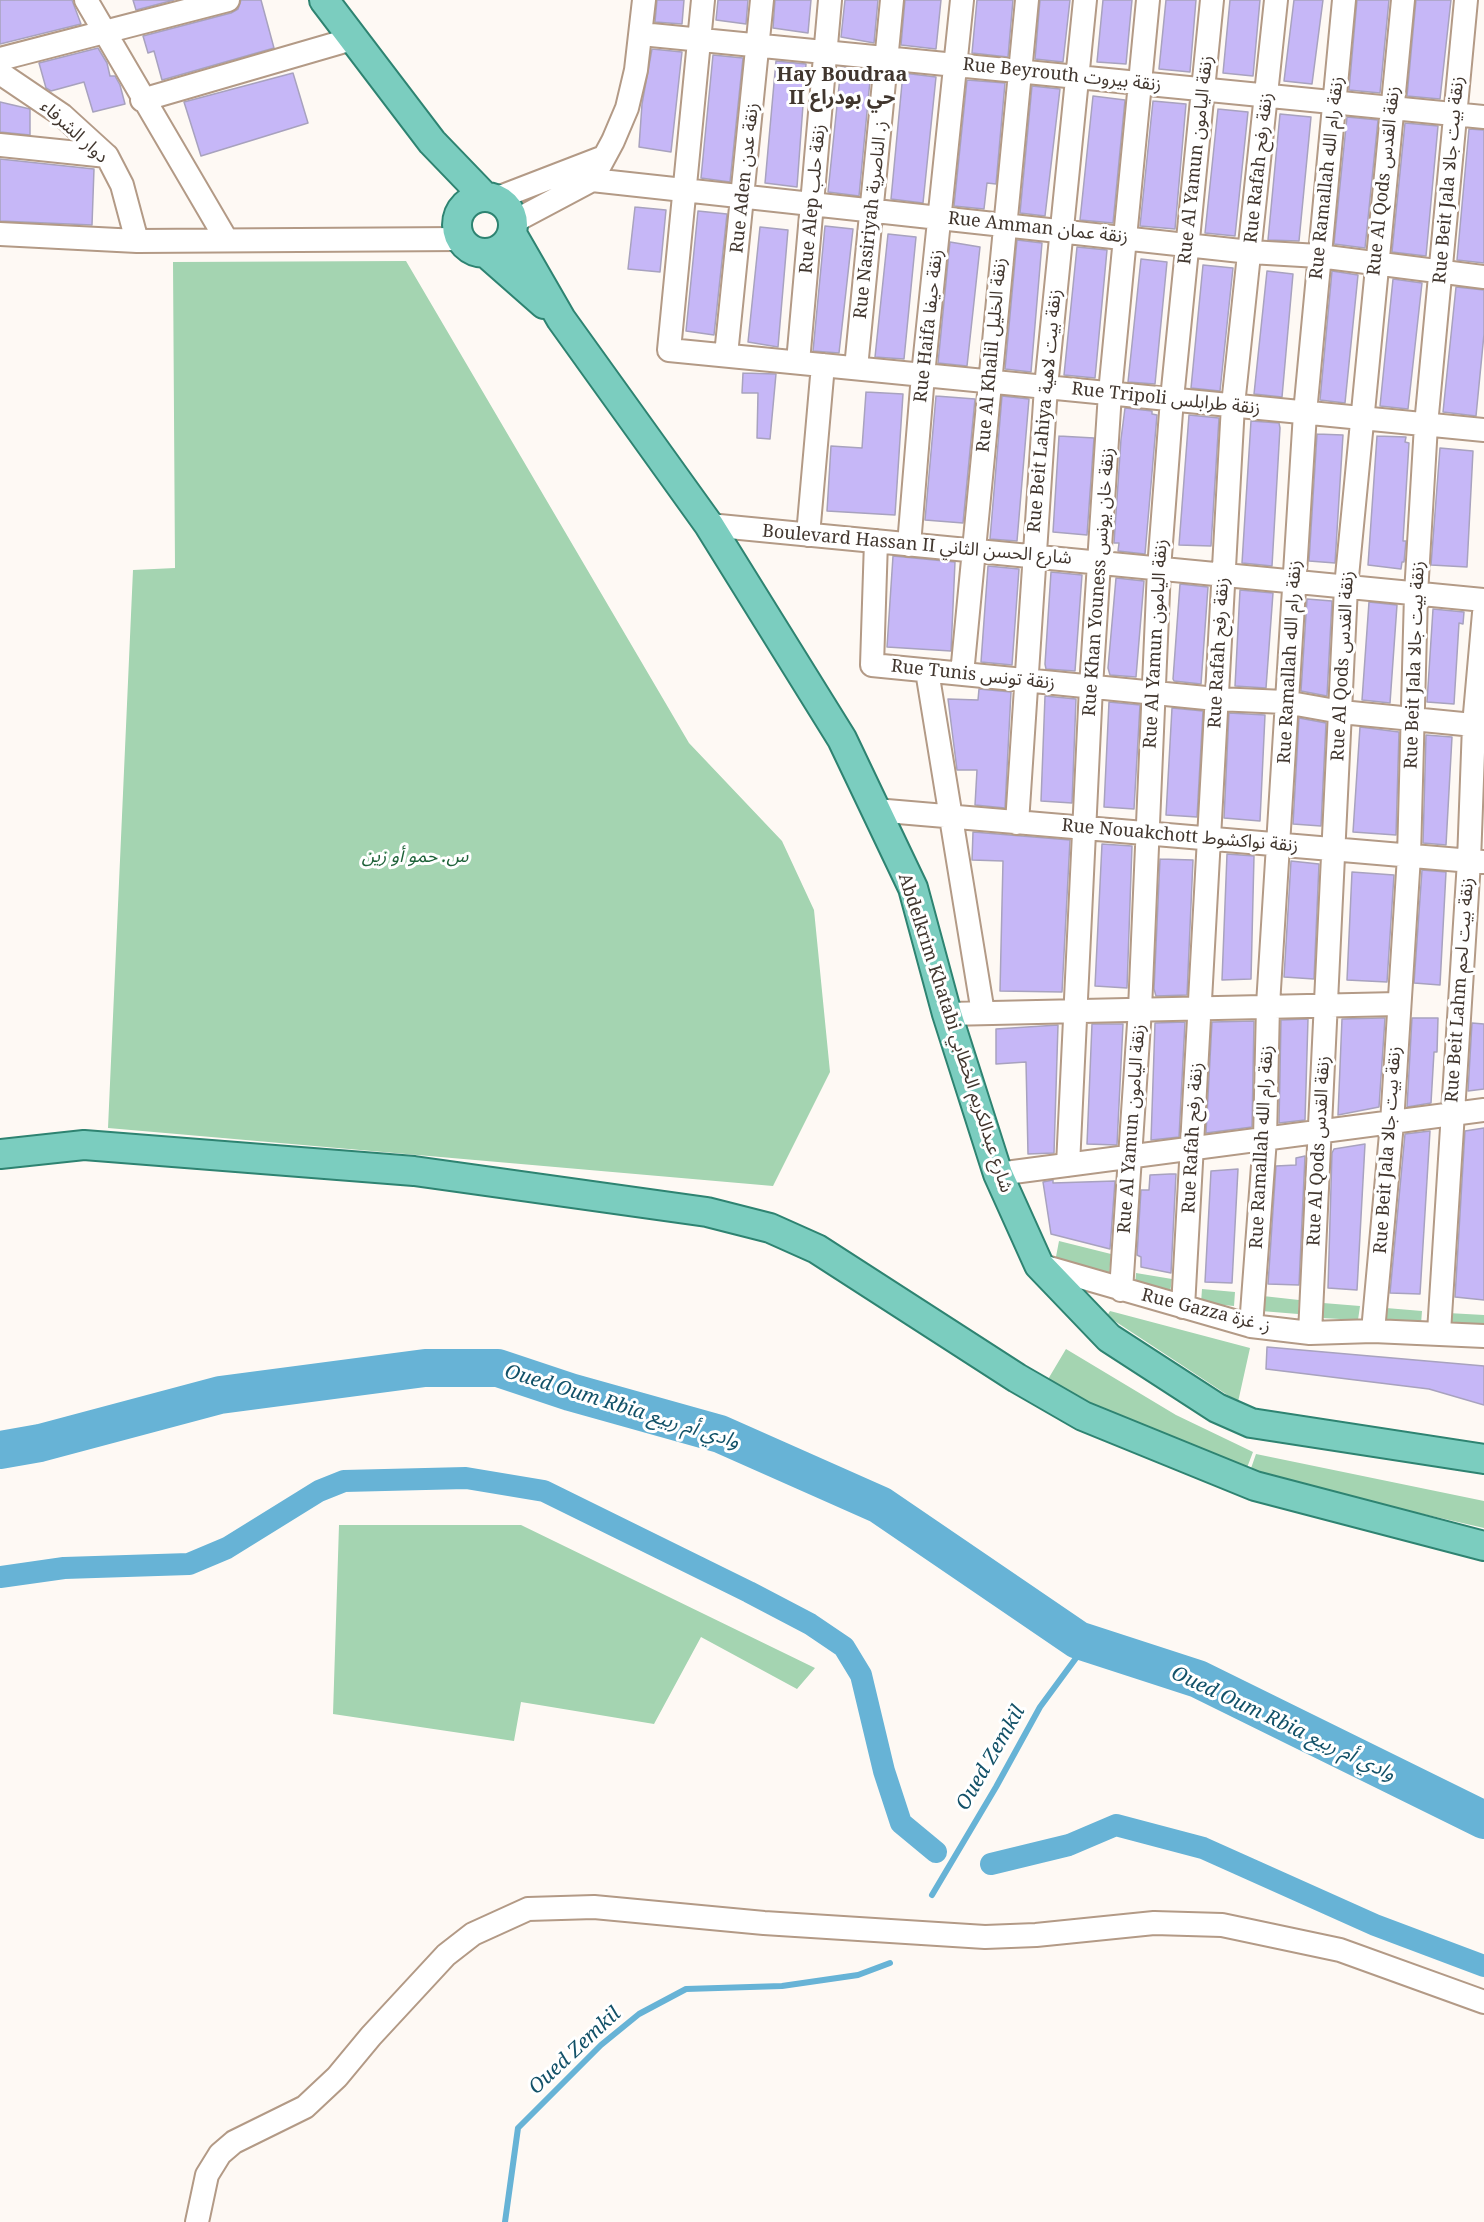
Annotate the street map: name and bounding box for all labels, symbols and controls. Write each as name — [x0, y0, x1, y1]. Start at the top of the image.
street label: Rue Beyrouth زنقة بيروت — [962, 54, 1162, 96]
street label: Rue Al Yamun زنقة اليامون — [1174, 54, 1218, 266]
district label: Hay Boudraa II حي بودراع — [777, 63, 907, 110]
street label: Rue Ramallah زنقة رام الله — [1306, 75, 1348, 281]
street label: Rue Beit Jala زنقة بيت جالا — [1429, 75, 1469, 285]
street label: Rue Al Qods زنقة القدس — [1363, 85, 1405, 277]
street label: Rue Rafah زنقة رفح — [1240, 92, 1278, 244]
street label: دوار الشرفاء — [36, 96, 112, 168]
street label: Rue Aden زنقة عدن — [726, 102, 764, 254]
street label: Rue Nasiriyah ز. الناصرية — [850, 120, 892, 320]
street label: Rue Alep زنقة حلب — [796, 123, 830, 275]
street label: Rue Amman زنقة عمان — [947, 208, 1129, 248]
street label: Rue Haifa زنقة حيفا — [910, 248, 948, 404]
street label: Rue Al Khalil زنقة الخليل — [973, 257, 1011, 453]
street label: Rue Beit Lahiya زنقة بيت لاهية — [1024, 288, 1066, 534]
street label: Rue Tripoli زنقة طرابلس — [1071, 378, 1261, 420]
street label: Rue Khan Youness زنقة خان يونس — [1079, 447, 1119, 717]
street label: Boulevard Hassan II شارع الحسن الثاني — [761, 521, 1073, 569]
street label: Rue Al Yamun زنقة اليامون — [1140, 539, 1172, 749]
street label: Rue Ramallah زنقة رام الله — [1274, 559, 1306, 765]
street label: Rue Beit Jala زنقة بيت جالا — [1401, 561, 1429, 769]
street label: Rue Al Qods زنقة القدس — [1327, 570, 1359, 762]
street label: Rue Rafah زنقة رفح — [1204, 577, 1234, 729]
street label: Rue Tunis زنقة تونس — [890, 656, 1056, 694]
street label: Rue Nouakchott زنقة نواكشوط — [1061, 815, 1299, 857]
park label: س. حمو أو زين — [362, 846, 468, 868]
street label: Abdelkrim Khatabi شارع عبدالكريم الخطابي — [893, 871, 1017, 1195]
street label: Rue Beit Lahm زنقة بيت لحم — [1441, 877, 1479, 1103]
street label: Rue Al Yamun زنقة اليامون — [1114, 1024, 1150, 1234]
street label: Rue Ramallah زنقة رام الله — [1246, 1044, 1278, 1250]
street label: Rue Beit Jala زنقة بيت جالا — [1370, 1045, 1406, 1255]
street label: Rue Al Qods زنقة القدس — [1303, 1055, 1335, 1247]
street label: Rue Rafah زنقة رفح — [1178, 1062, 1208, 1214]
street label: Rue Gazza ز. غزة — [1139, 1285, 1273, 1337]
water label: Oued Oum Rbia وادي أم ربيع — [502, 1360, 742, 1454]
water label: Oued Oum Rbia وادي أم ربيع — [1167, 1662, 1399, 1786]
water label: Oued Zemkil — [951, 1701, 1031, 1815]
water label: Oued Zemkil — [524, 2002, 626, 2100]

